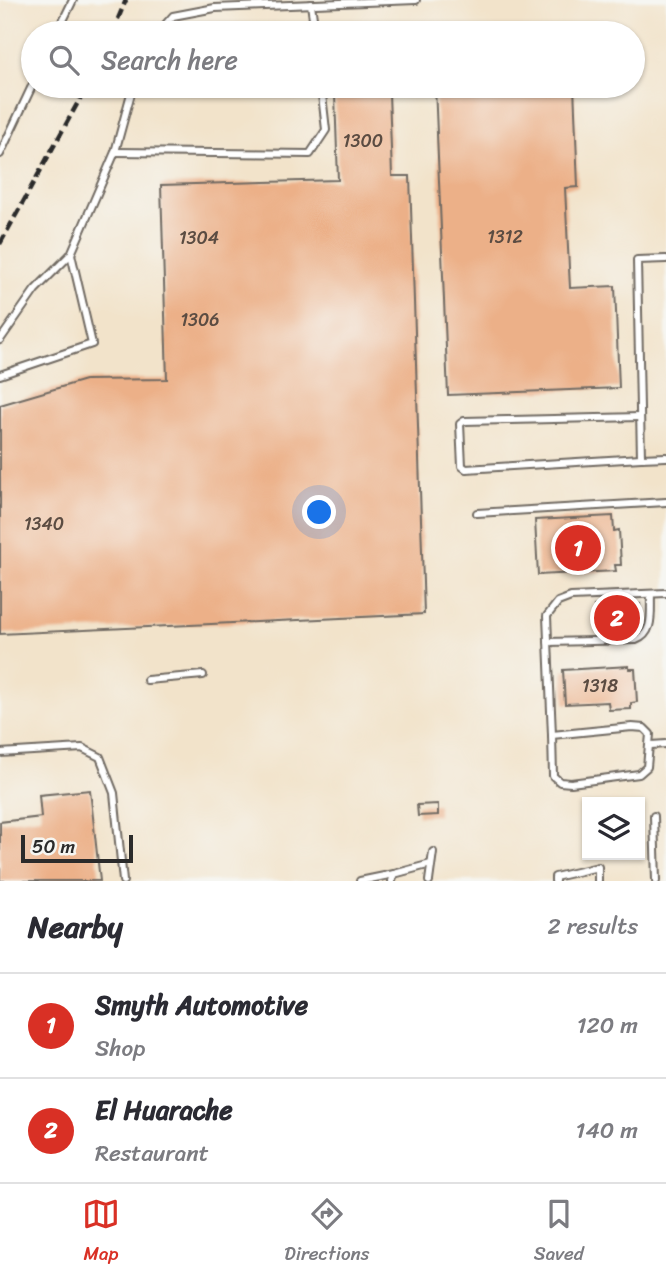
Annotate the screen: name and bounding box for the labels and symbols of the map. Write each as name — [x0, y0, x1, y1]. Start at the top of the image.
house number: 1300 — [343, 125, 383, 157]
house number: 1312 — [487, 221, 523, 253]
house number: 1304 — [179, 222, 219, 254]
house number: 1306 — [180, 304, 220, 336]
your location — [302, 495, 336, 529]
house number: 1340 — [24, 508, 64, 540]
pin: 1 — [555, 522, 601, 574]
pin: 2 — [594, 592, 640, 644]
house number: 1318 — [582, 670, 618, 702]
scale bar — [21, 832, 133, 864]

